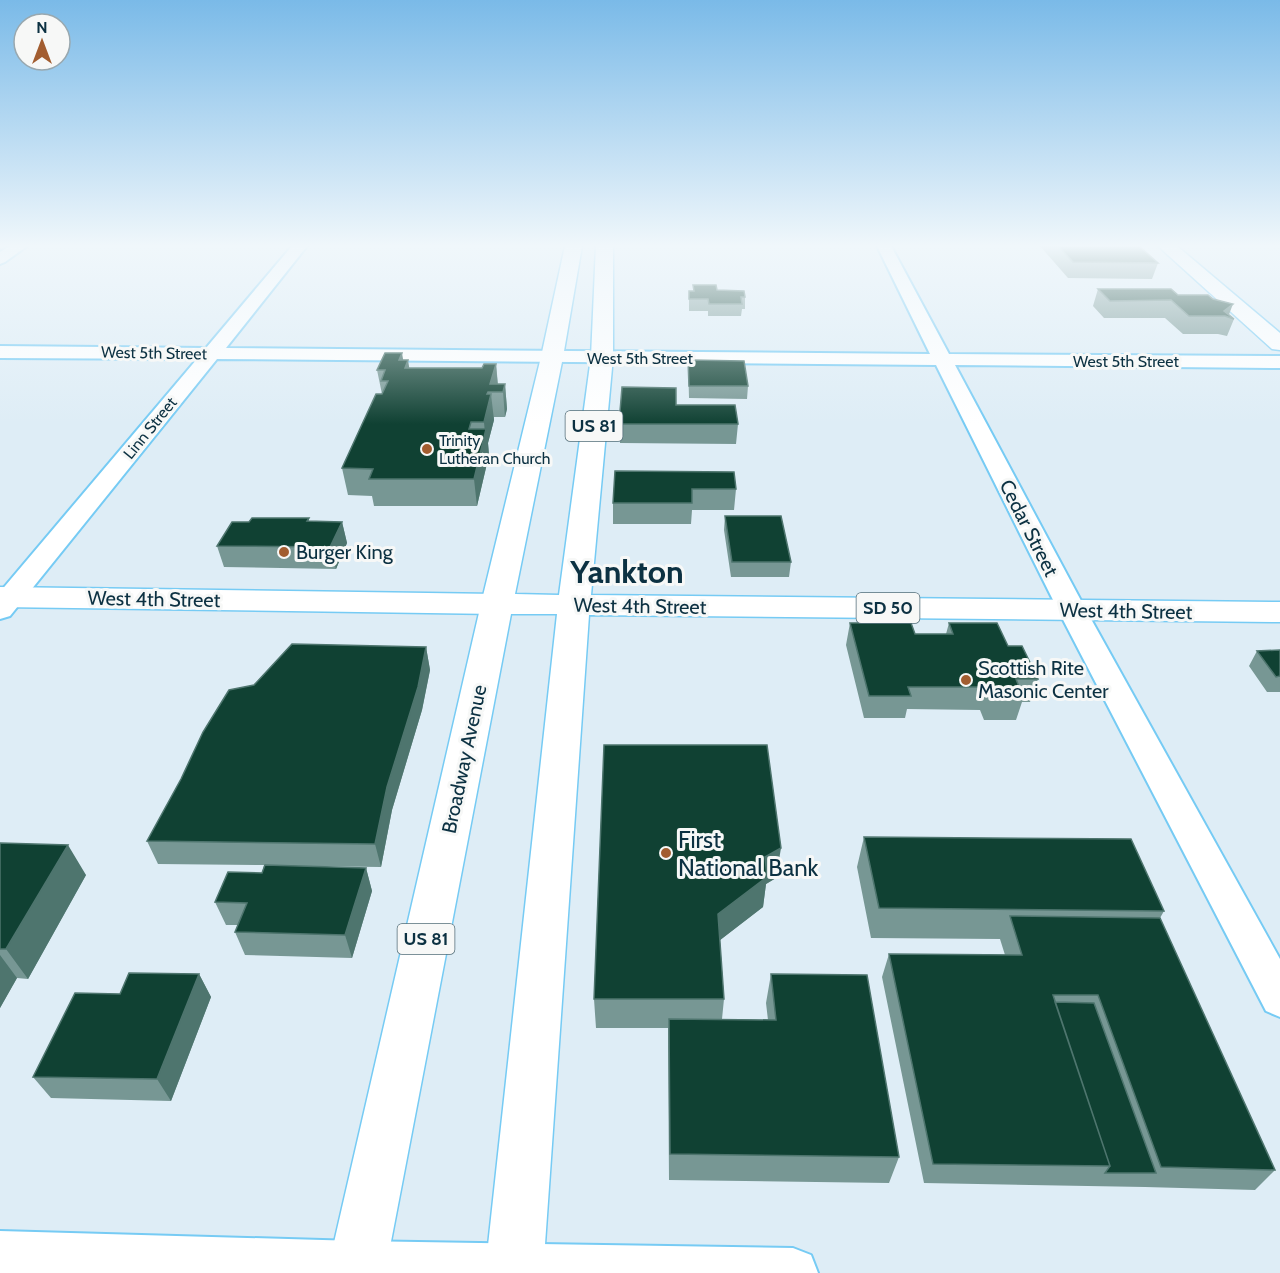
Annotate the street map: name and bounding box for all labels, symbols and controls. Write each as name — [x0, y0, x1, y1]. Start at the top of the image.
north arrow — [12, 12, 72, 72]
text: N — [36, 18, 48, 37]
street label: West 5th Street — [101, 343, 208, 363]
street label: West 5th Street — [587, 349, 693, 368]
street label: West 5th Street — [1073, 352, 1179, 371]
street label: Linn Street — [119, 393, 181, 463]
road number: US 81 — [566, 411, 622, 441]
place label: Trinity Lutheran Church — [439, 431, 550, 468]
marker: Trinity Lutheran Church — [420, 442, 434, 456]
street label: Cedar Street — [994, 476, 1064, 581]
place label: Burger King — [296, 540, 394, 564]
marker: Burger King — [277, 545, 291, 559]
district label: Yankton — [569, 552, 684, 591]
street label: West 4th Street — [87, 586, 221, 612]
street label: West 4th Street — [573, 593, 707, 619]
road number: SD 50 — [856, 593, 920, 623]
street label: West 4th Street — [1059, 598, 1193, 624]
place label: Scottish Rite Masonic Center — [978, 656, 1109, 703]
marker: Scottish Rite Masonic Center — [959, 673, 973, 687]
street label: Broadway Avenue — [437, 683, 491, 835]
place label: First National Bank — [678, 825, 819, 882]
marker: First National Bank — [659, 846, 673, 860]
road number: US 81 — [398, 924, 454, 954]

